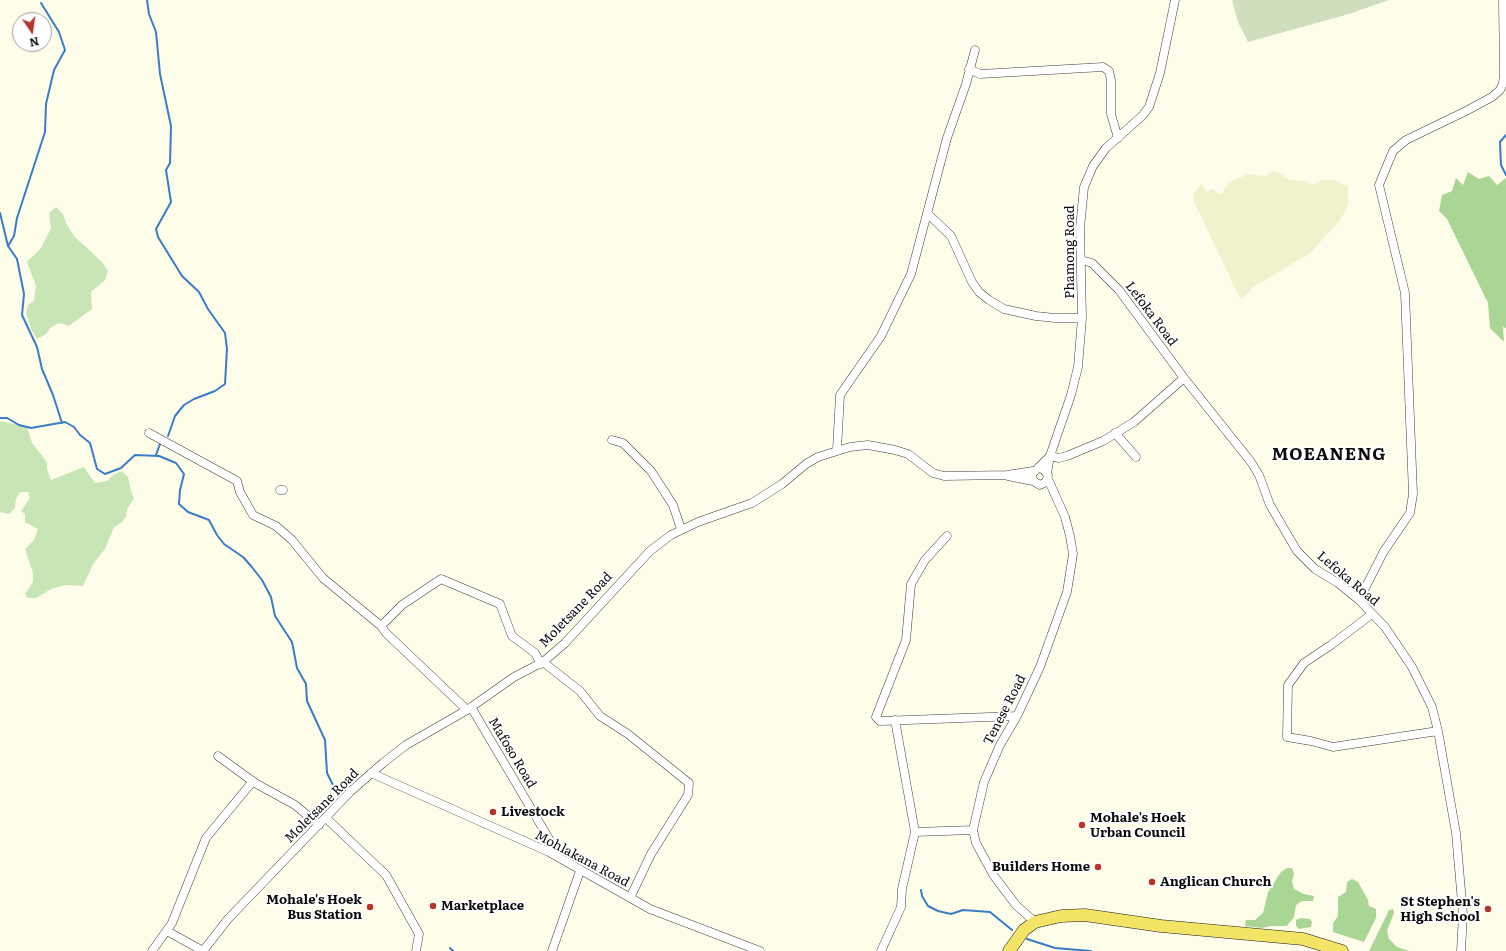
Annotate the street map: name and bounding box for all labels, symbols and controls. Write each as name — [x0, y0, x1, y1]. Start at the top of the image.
north arrow — [12, 12, 52, 52]
text: N — [28, 34, 41, 52]
street label: Phamong Road — [1062, 205, 1078, 299]
street label: Lefoka Road — [1122, 279, 1180, 349]
district label: MOEANENG — [1272, 445, 1386, 465]
street label: Lefoka Road — [1314, 548, 1382, 610]
street label: Moletsane Road — [536, 569, 616, 651]
street label: Tenese Road — [981, 672, 1029, 748]
street label: Mafoso Road — [485, 715, 539, 791]
street label: Moletsane Road — [282, 766, 362, 846]
place label: Livestock — [501, 804, 565, 820]
marker: Livestock — [488, 807, 498, 817]
place label: Mohale's Hoek Urban Council — [1090, 810, 1186, 841]
marker: Mohale's Hoek Urban Council — [1077, 820, 1087, 830]
street label: Mohlakana Road — [532, 828, 632, 890]
place label: Builders Home — [992, 859, 1090, 875]
marker: Builders Home — [1093, 862, 1103, 872]
place label: Anglican Church — [1160, 874, 1271, 890]
marker: Anglican Church — [1147, 877, 1157, 887]
place label: Mohale's Hoek Bus Station — [266, 892, 362, 923]
place label: St Stephen's High School — [1400, 894, 1480, 925]
place label: Marketplace — [441, 898, 524, 914]
marker: Marketplace — [428, 901, 438, 911]
marker: Mohale's Hoek Bus Station — [365, 902, 375, 912]
marker: St Stephen's High School — [1483, 904, 1493, 914]

